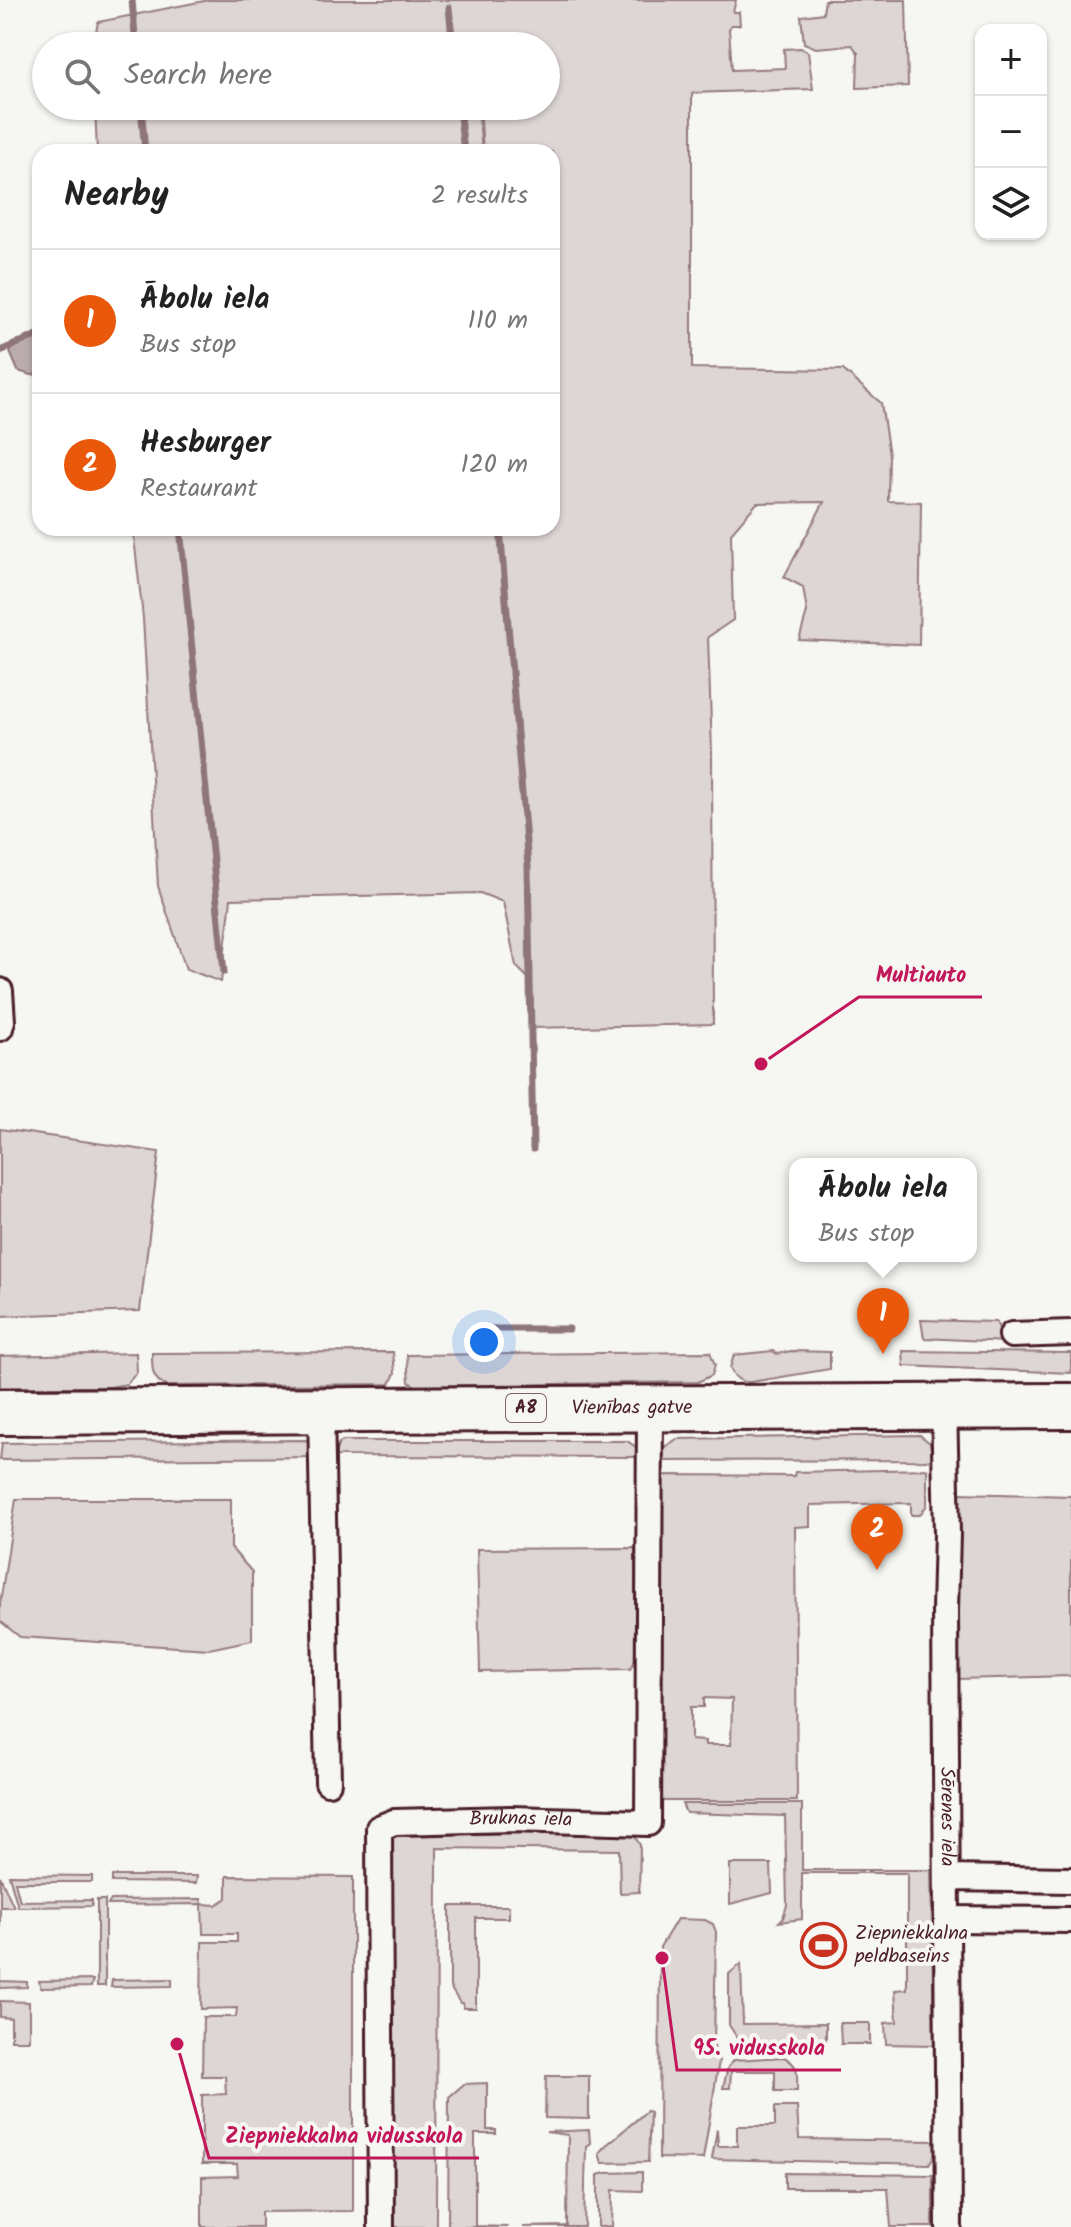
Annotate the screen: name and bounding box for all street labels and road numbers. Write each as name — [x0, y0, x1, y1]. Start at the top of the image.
street label: Vienības gatve — [572, 1392, 692, 1425]
road number: A8 — [506, 1394, 546, 1422]
street label: Sērenes iela — [930, 1767, 963, 1867]
street label: Bruknas iela — [469, 1803, 573, 1837]

